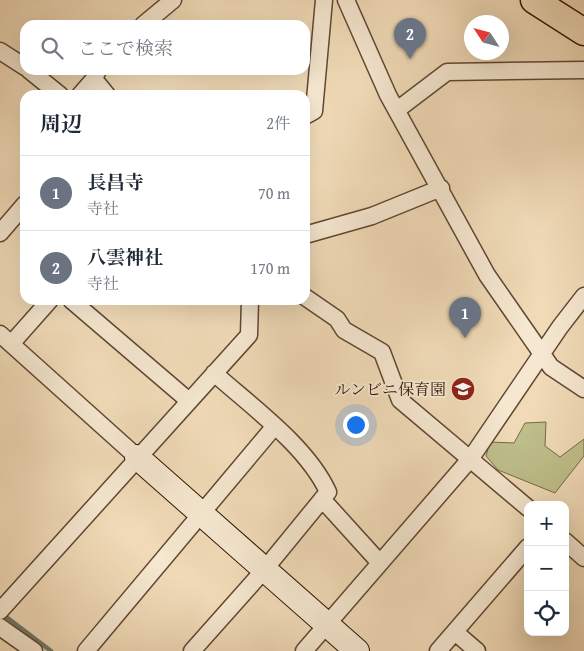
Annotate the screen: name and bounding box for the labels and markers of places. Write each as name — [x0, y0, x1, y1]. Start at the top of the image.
pin: 2 — [394, 18, 426, 59]
pin: 1 — [449, 297, 481, 338]
school or university icon: ルンビニ保育園 — [450, 376, 476, 402]
place label: ルンビニ保育園 — [334, 377, 446, 401]

